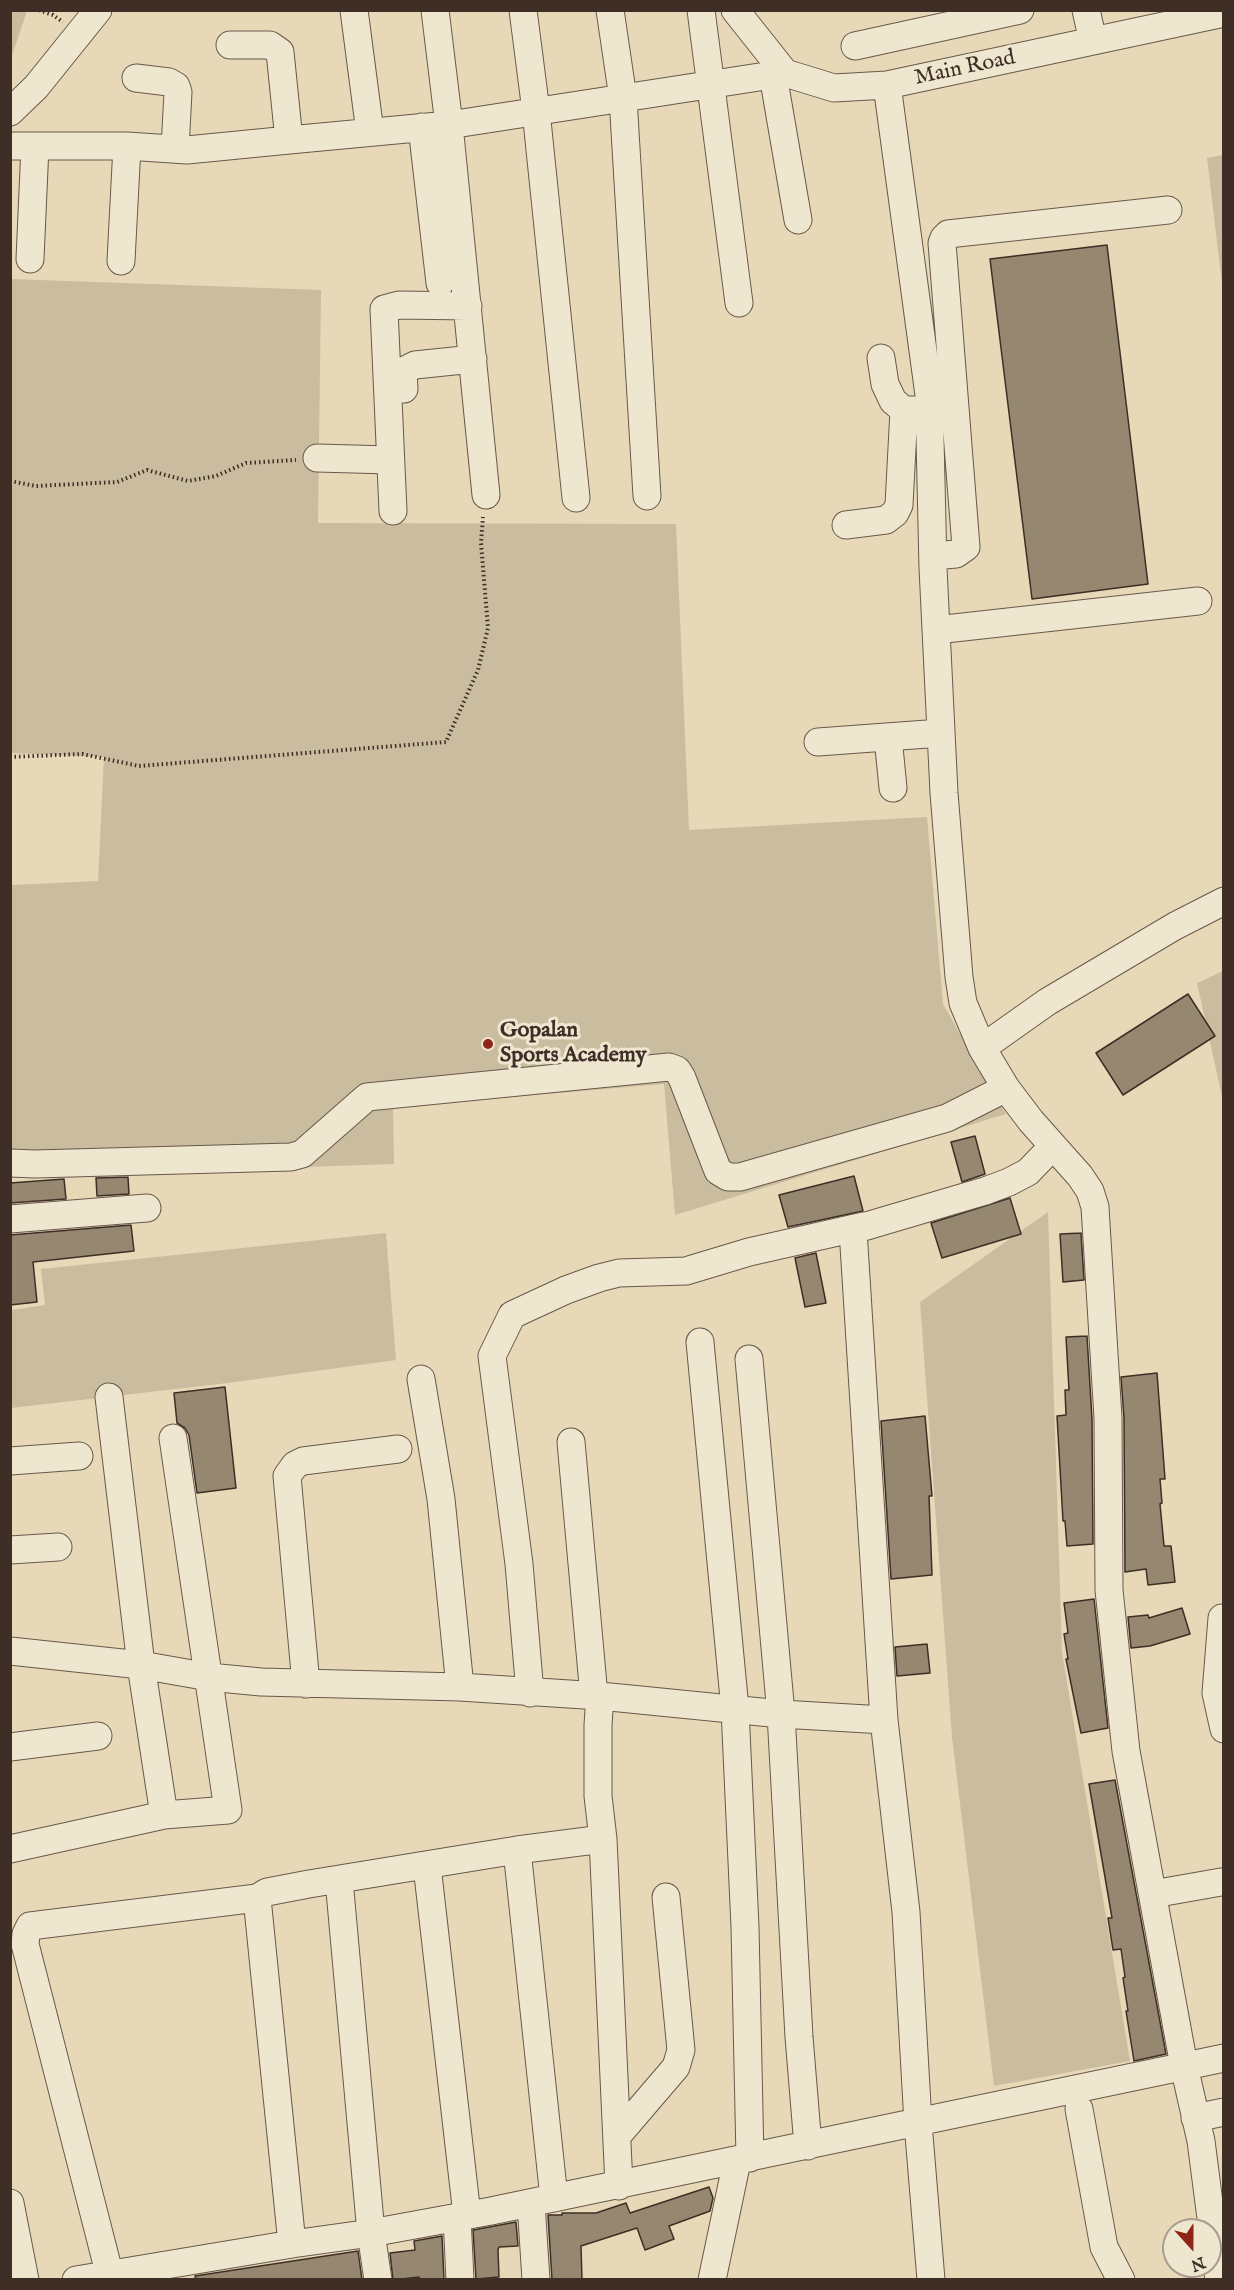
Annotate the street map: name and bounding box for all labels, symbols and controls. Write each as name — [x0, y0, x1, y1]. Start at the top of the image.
street label: Main Road — [912, 45, 1018, 93]
place label: Gopalan Sports Academy — [500, 1018, 646, 1070]
marker: Gopalan Sports Academy — [481, 1037, 495, 1051]
north arrow — [1162, 2218, 1222, 2278]
text: N — [1188, 2251, 1208, 2275]

